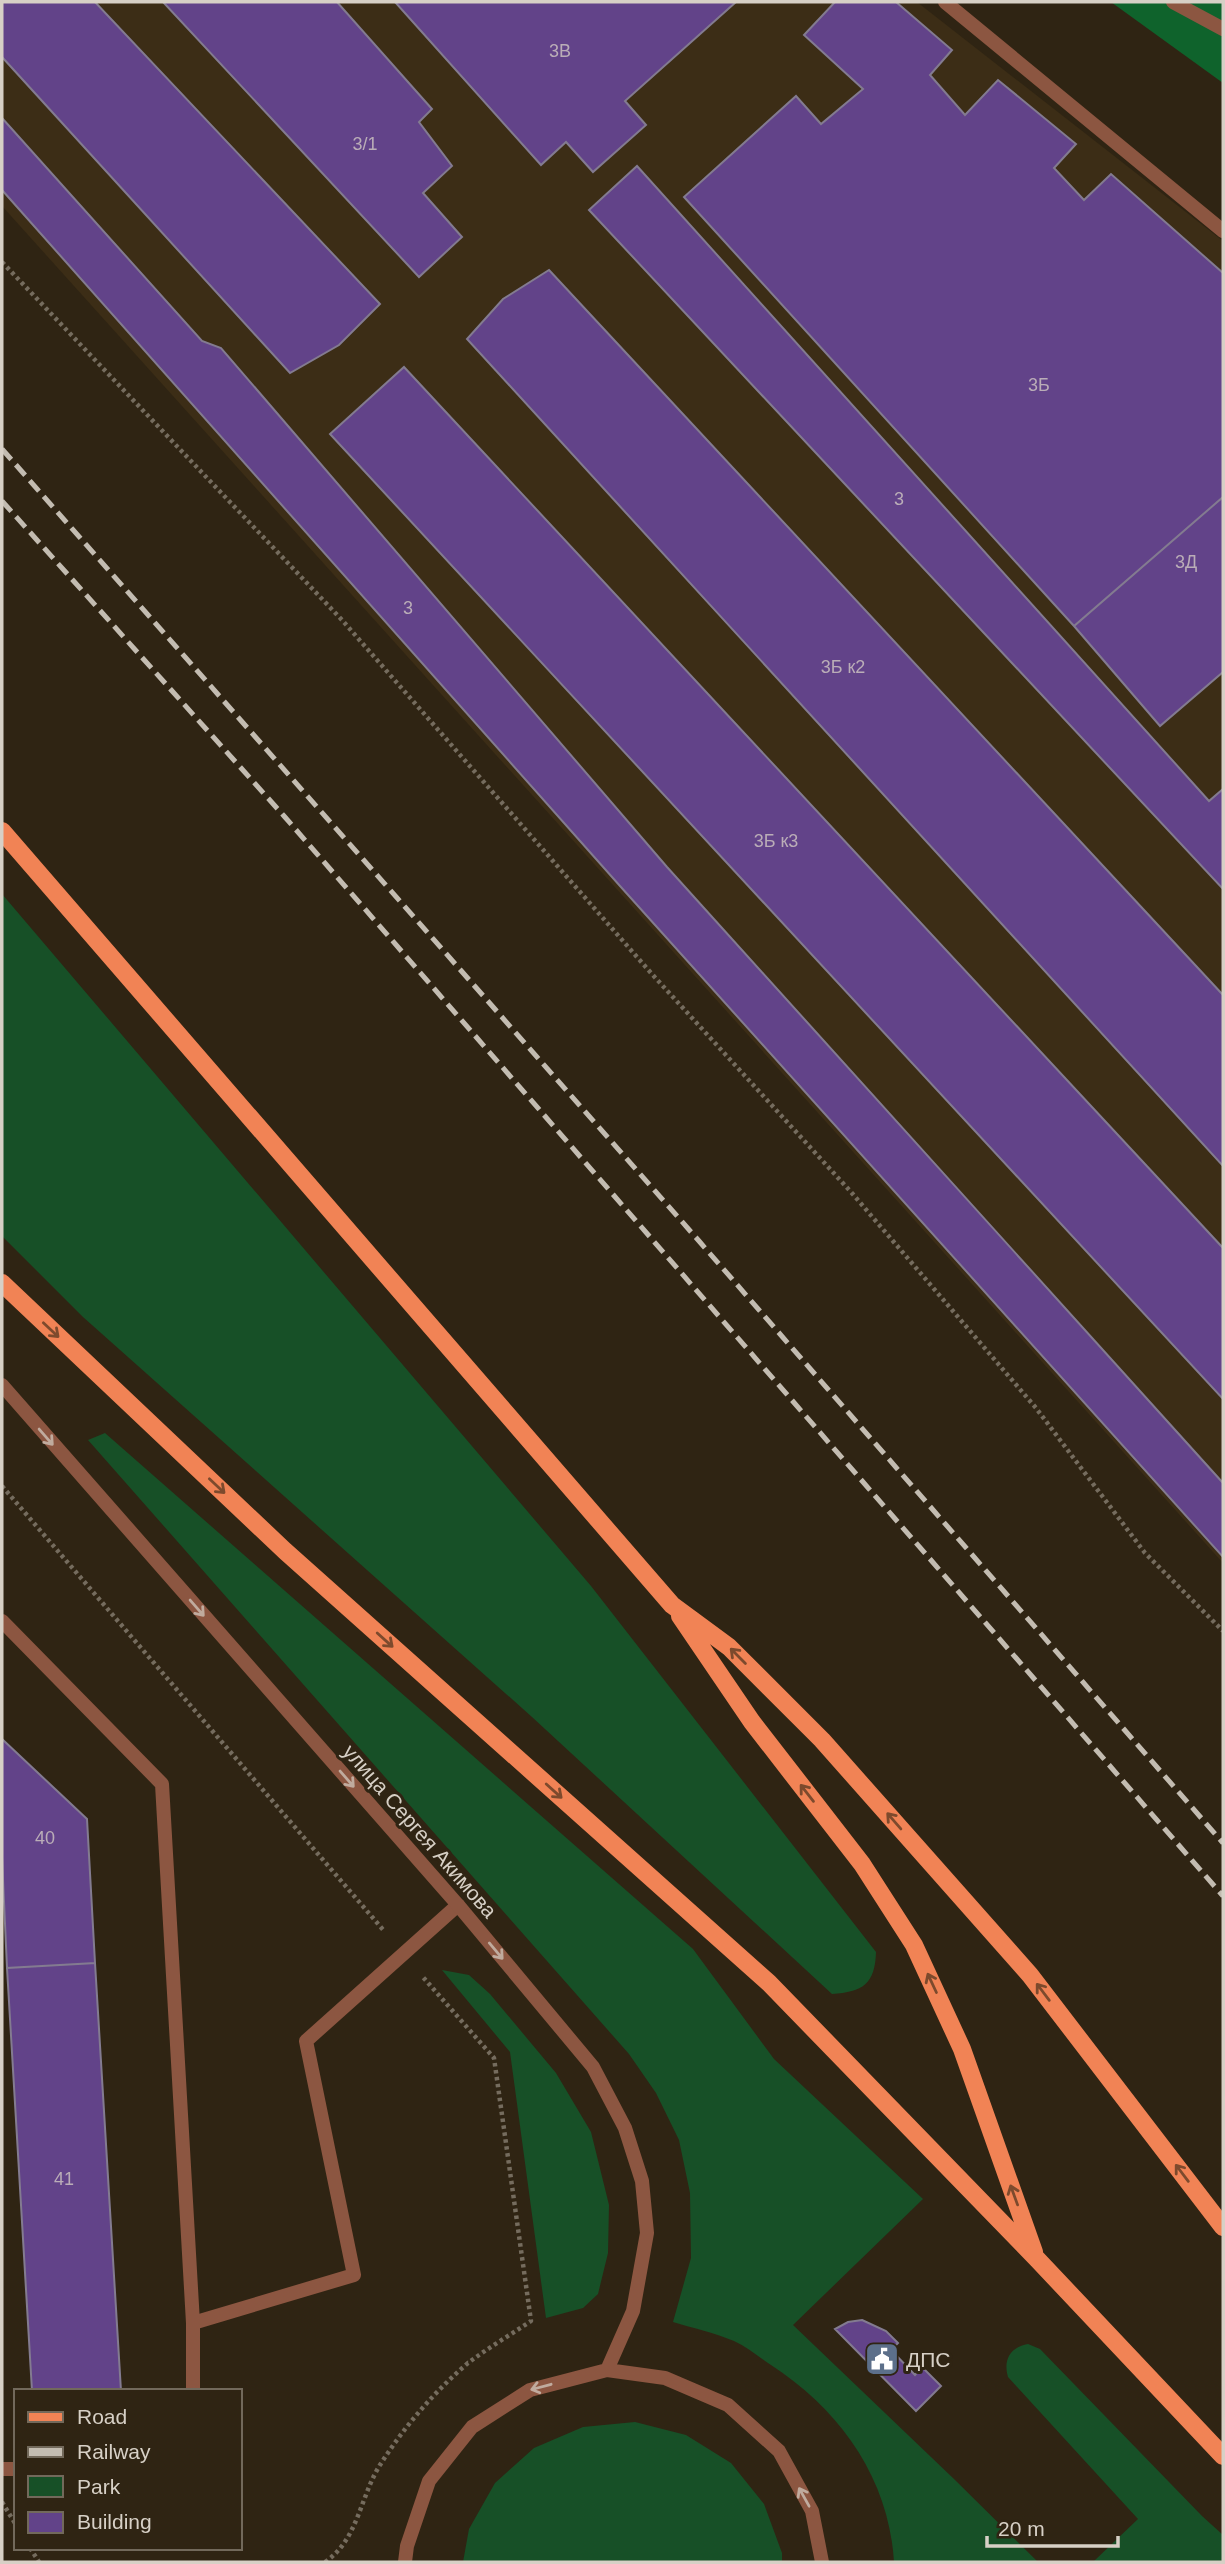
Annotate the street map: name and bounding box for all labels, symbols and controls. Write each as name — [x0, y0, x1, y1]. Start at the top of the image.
house number: 3В — [549, 41, 571, 61]
house number: 3/1 — [352, 134, 378, 154]
house number: 3Б — [1028, 375, 1050, 395]
house number: 3 — [894, 489, 904, 509]
house number: 3Д — [1175, 552, 1197, 572]
house number: 3 — [403, 598, 413, 618]
house number: 3Б к2 — [821, 657, 865, 677]
house number: 3Б к3 — [754, 831, 798, 851]
one-way arrow — [42, 1322, 60, 1338]
one-way arrow — [38, 1428, 54, 1446]
one-way arrow — [208, 1478, 225, 1495]
one-way arrow — [189, 1599, 205, 1617]
one-way arrow — [375, 1631, 393, 1647]
one-way arrow — [729, 1647, 746, 1664]
street label: улица Сергея Акимова — [339, 1740, 502, 1922]
one-way arrow — [339, 1769, 355, 1787]
one-way arrow — [545, 1783, 563, 1799]
one-way arrow — [800, 1785, 815, 1803]
one-way arrow — [886, 1812, 902, 1830]
house number: 40 — [35, 1828, 55, 1848]
one-way arrow — [488, 1941, 504, 1959]
one-way arrow — [925, 1973, 938, 1994]
one-way arrow — [1036, 1984, 1051, 2002]
one-way arrow — [1174, 2164, 1189, 2183]
house number: 41 — [54, 2169, 74, 2189]
one-way arrow — [1007, 2184, 1019, 2206]
public building icon: ДПС — [863, 2340, 901, 2378]
place label: ДПС — [906, 2348, 950, 2371]
one-way arrow — [531, 2381, 553, 2394]
legend — [14, 2389, 242, 2550]
text: Road — [77, 2405, 127, 2428]
text: Railway — [77, 2440, 151, 2463]
text: Park — [77, 2475, 121, 2498]
one-way arrow — [797, 2487, 810, 2508]
scale bar — [987, 2504, 1118, 2548]
text: Building — [77, 2510, 152, 2533]
text: 20 m — [998, 2517, 1045, 2540]

